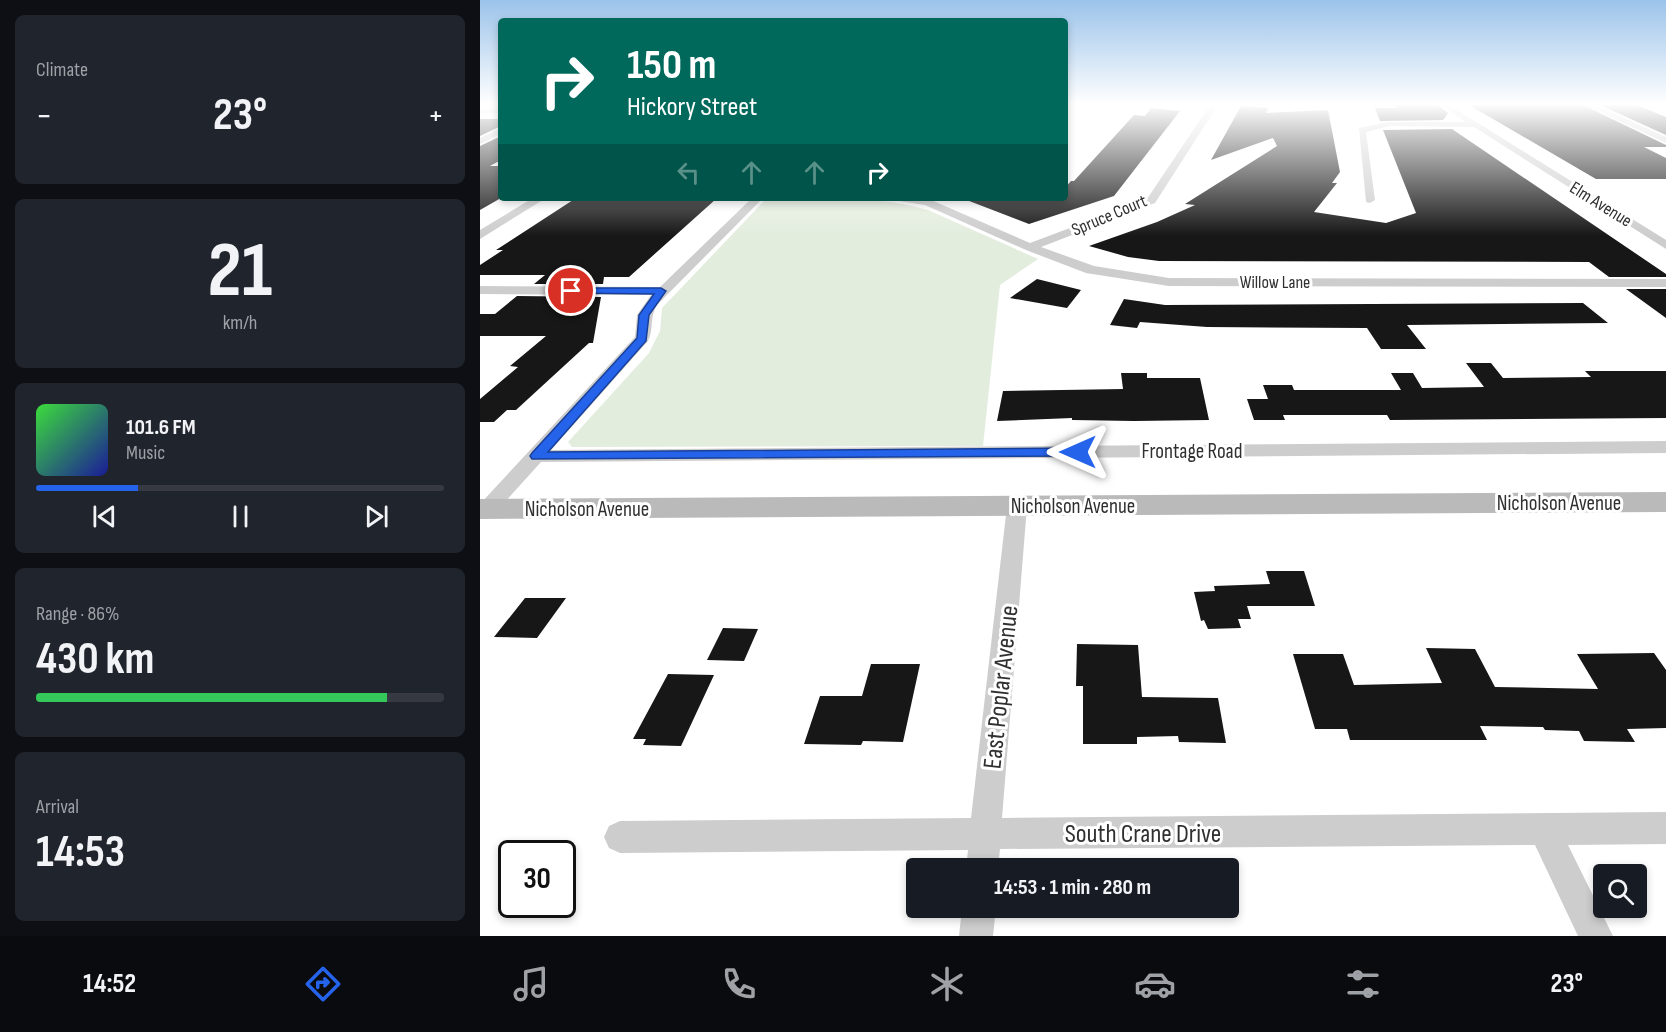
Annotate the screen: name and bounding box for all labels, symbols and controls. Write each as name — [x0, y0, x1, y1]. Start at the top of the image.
text: 150 m — [627, 40, 716, 91]
icon: right — [528, 42, 606, 120]
text: Climate — [36, 58, 88, 82]
text: 23° — [213, 88, 267, 143]
text: Hickory Street — [627, 91, 757, 123]
text: − — [36, 96, 52, 136]
text: + — [428, 96, 444, 136]
icon: left — [672, 156, 705, 189]
icon: ahead — [735, 156, 768, 189]
icon: ahead — [798, 156, 831, 189]
icon: right — [861, 156, 894, 189]
street label: Elm Avenue — [1566, 177, 1636, 232]
street label: Spruce Court — [1068, 190, 1150, 241]
text: 21 — [208, 225, 272, 318]
pin — [545, 265, 596, 316]
street label: Willow Lane — [1240, 272, 1310, 293]
icon: arrive — [554, 274, 587, 307]
text: km/h — [223, 311, 257, 335]
text: 101.6 FM — [126, 414, 196, 441]
position arrow — [1046, 420, 1110, 484]
street label: Frontage Road — [1142, 439, 1242, 464]
text: Music — [126, 441, 165, 465]
street label: Nicholson Avenue — [1497, 491, 1621, 516]
street label: Nicholson Avenue — [1011, 494, 1135, 519]
street label: Nicholson Avenue — [525, 497, 649, 522]
icon: previous — [88, 500, 121, 533]
icon: pause — [224, 500, 257, 533]
icon: next — [360, 500, 393, 533]
text: Range · 86% — [36, 602, 120, 626]
street label: East Poplar Avenue — [977, 604, 1025, 770]
text: 430 km — [36, 632, 154, 687]
text: Arrival — [36, 795, 79, 819]
street label: South Crane Drive — [1065, 819, 1221, 850]
text: 14:53 — [36, 825, 125, 880]
speed limit sign: 30 — [498, 840, 576, 918]
map controls — [1593, 864, 1647, 918]
button: search — [1593, 864, 1647, 918]
text: 14:53 · 1 min · 280 m — [994, 874, 1151, 901]
icon: directions — [302, 963, 344, 1005]
icon: music — [510, 963, 552, 1005]
icon: phone — [718, 963, 760, 1005]
icon: climate — [926, 963, 968, 1005]
icon: car — [1134, 963, 1176, 1005]
icon: filters — [1342, 963, 1384, 1005]
text: 14:52 — [83, 968, 136, 1000]
text: 23° — [1551, 968, 1583, 1000]

